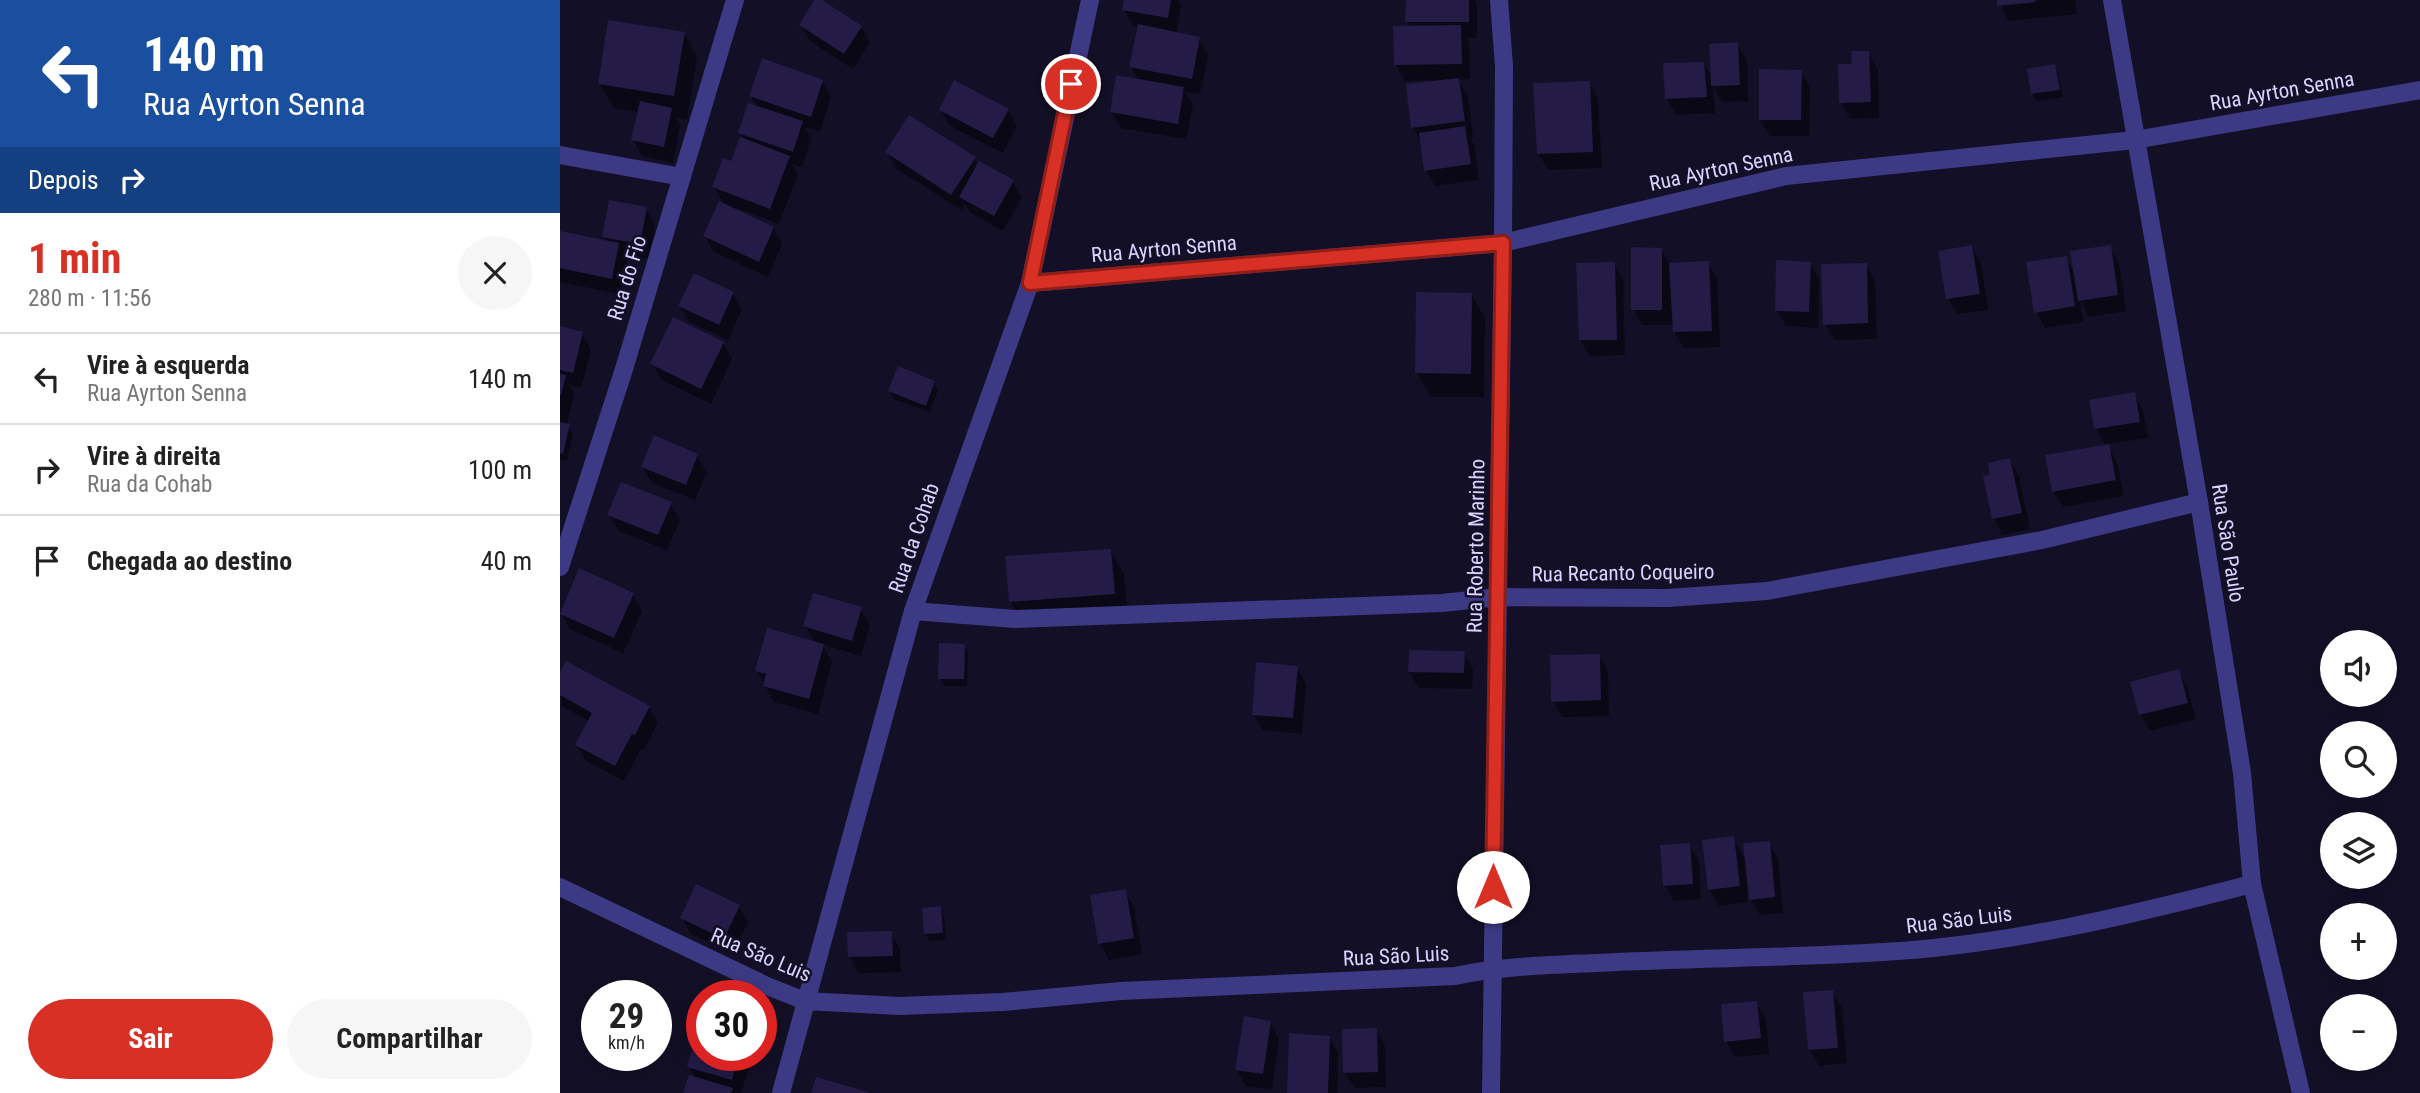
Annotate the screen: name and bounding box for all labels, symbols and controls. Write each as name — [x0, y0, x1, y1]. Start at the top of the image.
text: 140 m — [143, 26, 265, 83]
icon: left — [28, 28, 119, 119]
pin — [1041, 54, 1101, 114]
icon: arrive — [1052, 65, 1090, 103]
street label: Rua Ayrton Senna — [2208, 66, 2356, 116]
text: Rua Ayrton Senna — [143, 85, 366, 123]
street label: Rua Ayrton Senna — [1647, 142, 1795, 196]
icon: right — [113, 161, 151, 199]
text: Depois — [28, 165, 99, 195]
street label: Rua Ayrton Senna — [1090, 231, 1238, 267]
street label: Rua do Fio — [603, 233, 651, 323]
text: 1 min — [28, 234, 121, 283]
button: close — [458, 236, 532, 310]
text: 280 m · 11:56 — [28, 285, 152, 312]
text: Vire à esquerda — [87, 350, 250, 380]
icon: left — [28, 360, 66, 398]
text: 140 m — [468, 364, 532, 394]
text: Rua Ayrton Senna — [87, 380, 247, 407]
text: Vire à direita — [87, 441, 221, 471]
icon: right — [28, 451, 66, 489]
text: 100 m — [468, 455, 532, 485]
street label: Rua Roberto Marinho — [1462, 459, 1490, 633]
text: Rua da Cohab — [87, 471, 212, 498]
street label: Rua da Cohab — [884, 480, 944, 596]
street label: Rua São Paulo — [2207, 482, 2249, 604]
icon: arrive — [28, 542, 66, 580]
text: Chegada ao destino — [87, 546, 292, 576]
text: 40 m — [481, 546, 532, 576]
street label: Rua Recanto Coqueiro — [1531, 559, 1715, 587]
map controls — [2320, 630, 2397, 1071]
button: sound — [2320, 630, 2397, 707]
button: search — [2320, 721, 2397, 798]
button: layers — [2320, 812, 2397, 889]
position arrow — [1456, 850, 1530, 924]
street label: Rua São Luis — [1905, 902, 2013, 938]
button: + — [2320, 903, 2397, 980]
street label: Rua São Luis — [707, 923, 815, 987]
street label: Rua São Luis — [1342, 941, 1450, 971]
speed limit sign: 30 — [686, 980, 777, 1071]
button: − — [2320, 994, 2397, 1071]
text: 29 — [609, 996, 644, 1037]
button: Sair — [28, 999, 273, 1079]
button: Compartilhar — [287, 999, 532, 1079]
text: km/h — [608, 1032, 645, 1053]

